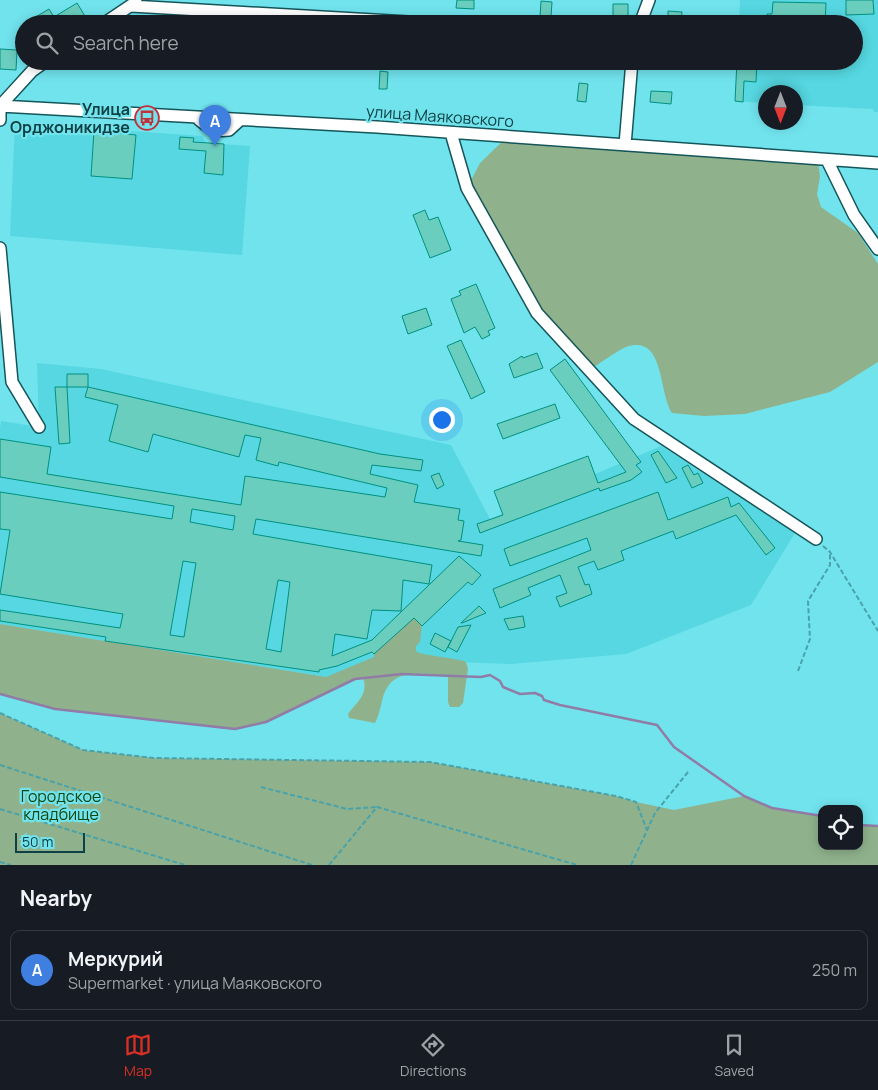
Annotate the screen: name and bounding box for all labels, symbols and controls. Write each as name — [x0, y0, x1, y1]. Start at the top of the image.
search box — [15, 15, 863, 70]
icon: search — [33, 29, 61, 57]
text: Search here — [73, 30, 179, 56]
north arrow — [758, 85, 803, 130]
place label: Улица Орджоникидзе — [10, 98, 130, 138]
street label: улица Маяковского — [365, 100, 515, 132]
bus stop icon: Улица Орджоникидзе — [134, 105, 160, 131]
pin: A — [199, 105, 231, 146]
your location — [429, 407, 455, 433]
park label: Городское кладбище — [21, 785, 101, 825]
map controls — [818, 805, 863, 850]
button: locate — [818, 805, 863, 850]
scale bar — [15, 830, 85, 853]
text: 50 m — [22, 832, 53, 851]
text: Nearby — [20, 884, 92, 912]
text: Меркурий — [68, 946, 163, 972]
text: A — [32, 959, 42, 981]
text: 250 m — [812, 959, 857, 981]
text: Supermarket · улица Маяковского — [68, 972, 322, 994]
tab: Map — [124, 1031, 152, 1080]
tab: Directions — [400, 1031, 466, 1080]
tab: Saved — [715, 1031, 754, 1080]

